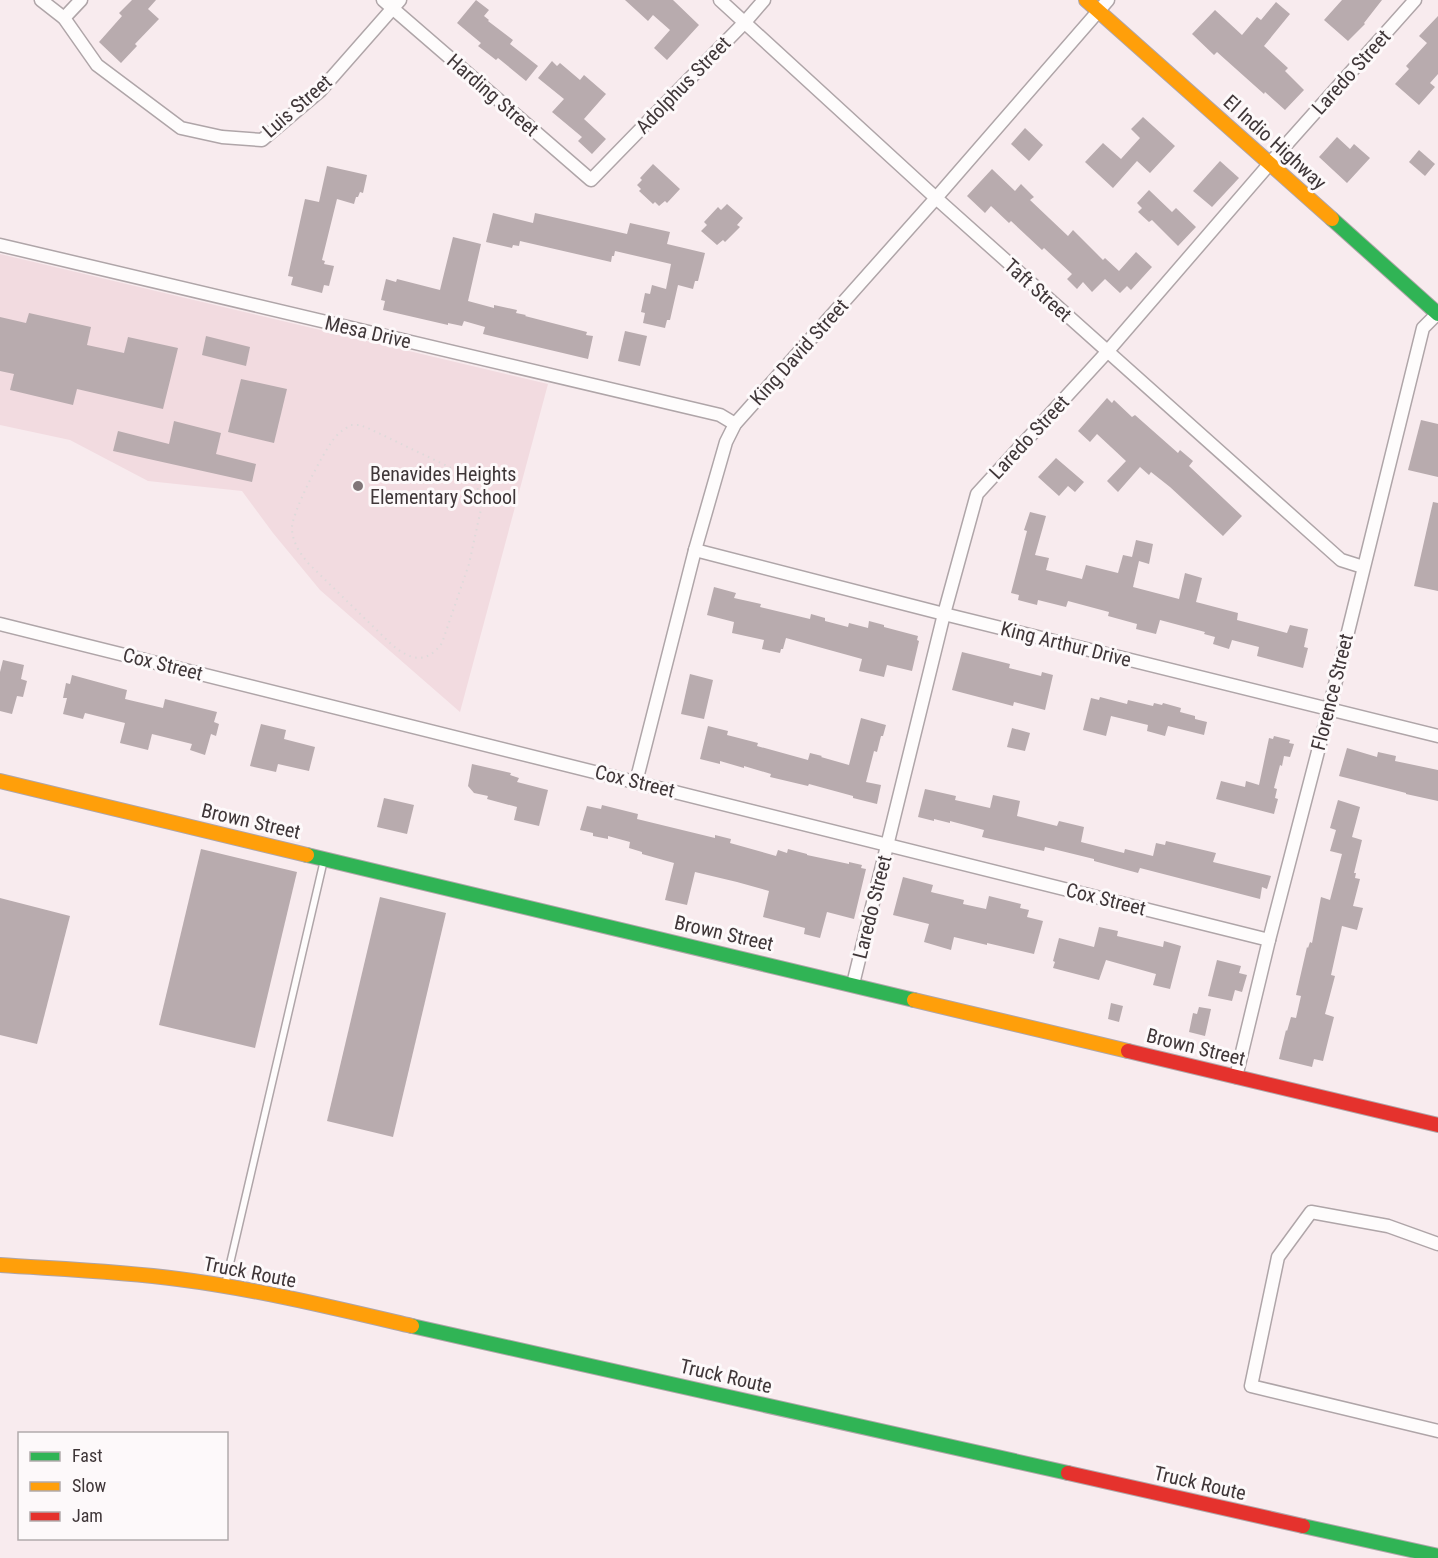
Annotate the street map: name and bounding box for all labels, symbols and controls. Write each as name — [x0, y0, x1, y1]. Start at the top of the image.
street label: Laredo Street — [1307, 25, 1395, 119]
street label: Adolphus Street — [631, 31, 735, 139]
street label: Harding Street — [442, 49, 544, 141]
street label: Luis Street — [257, 69, 337, 143]
street label: El Indio Highway — [1219, 90, 1331, 194]
street label: Taft Street — [999, 253, 1077, 327]
street label: King David Street — [745, 294, 853, 410]
street label: Mesa Drive — [323, 310, 413, 354]
street label: Laredo Street — [984, 390, 1074, 484]
place label: Benavides Heights Elementary School — [370, 462, 517, 509]
marker: Benavides Heights Elementary School — [351, 479, 365, 493]
street label: King Arthur Drive — [998, 616, 1134, 672]
street label: Florence Street — [1306, 631, 1358, 753]
street label: Cox Street — [121, 643, 205, 686]
street label: Cox Street — [593, 760, 677, 803]
street label: Brown Street — [199, 798, 303, 844]
street label: Laredo Street — [848, 853, 896, 961]
street label: Cox Street — [1064, 878, 1148, 921]
street label: Brown Street — [672, 910, 776, 956]
street label: Brown Street — [1144, 1023, 1248, 1071]
street label: Truck Route — [202, 1251, 298, 1293]
street label: Truck Route — [678, 1354, 774, 1398]
legend — [18, 1432, 228, 1540]
text: Fast — [72, 1445, 103, 1466]
street label: Truck Route — [1152, 1461, 1248, 1505]
text: Slow — [72, 1475, 107, 1496]
text: Jam — [72, 1505, 103, 1526]

